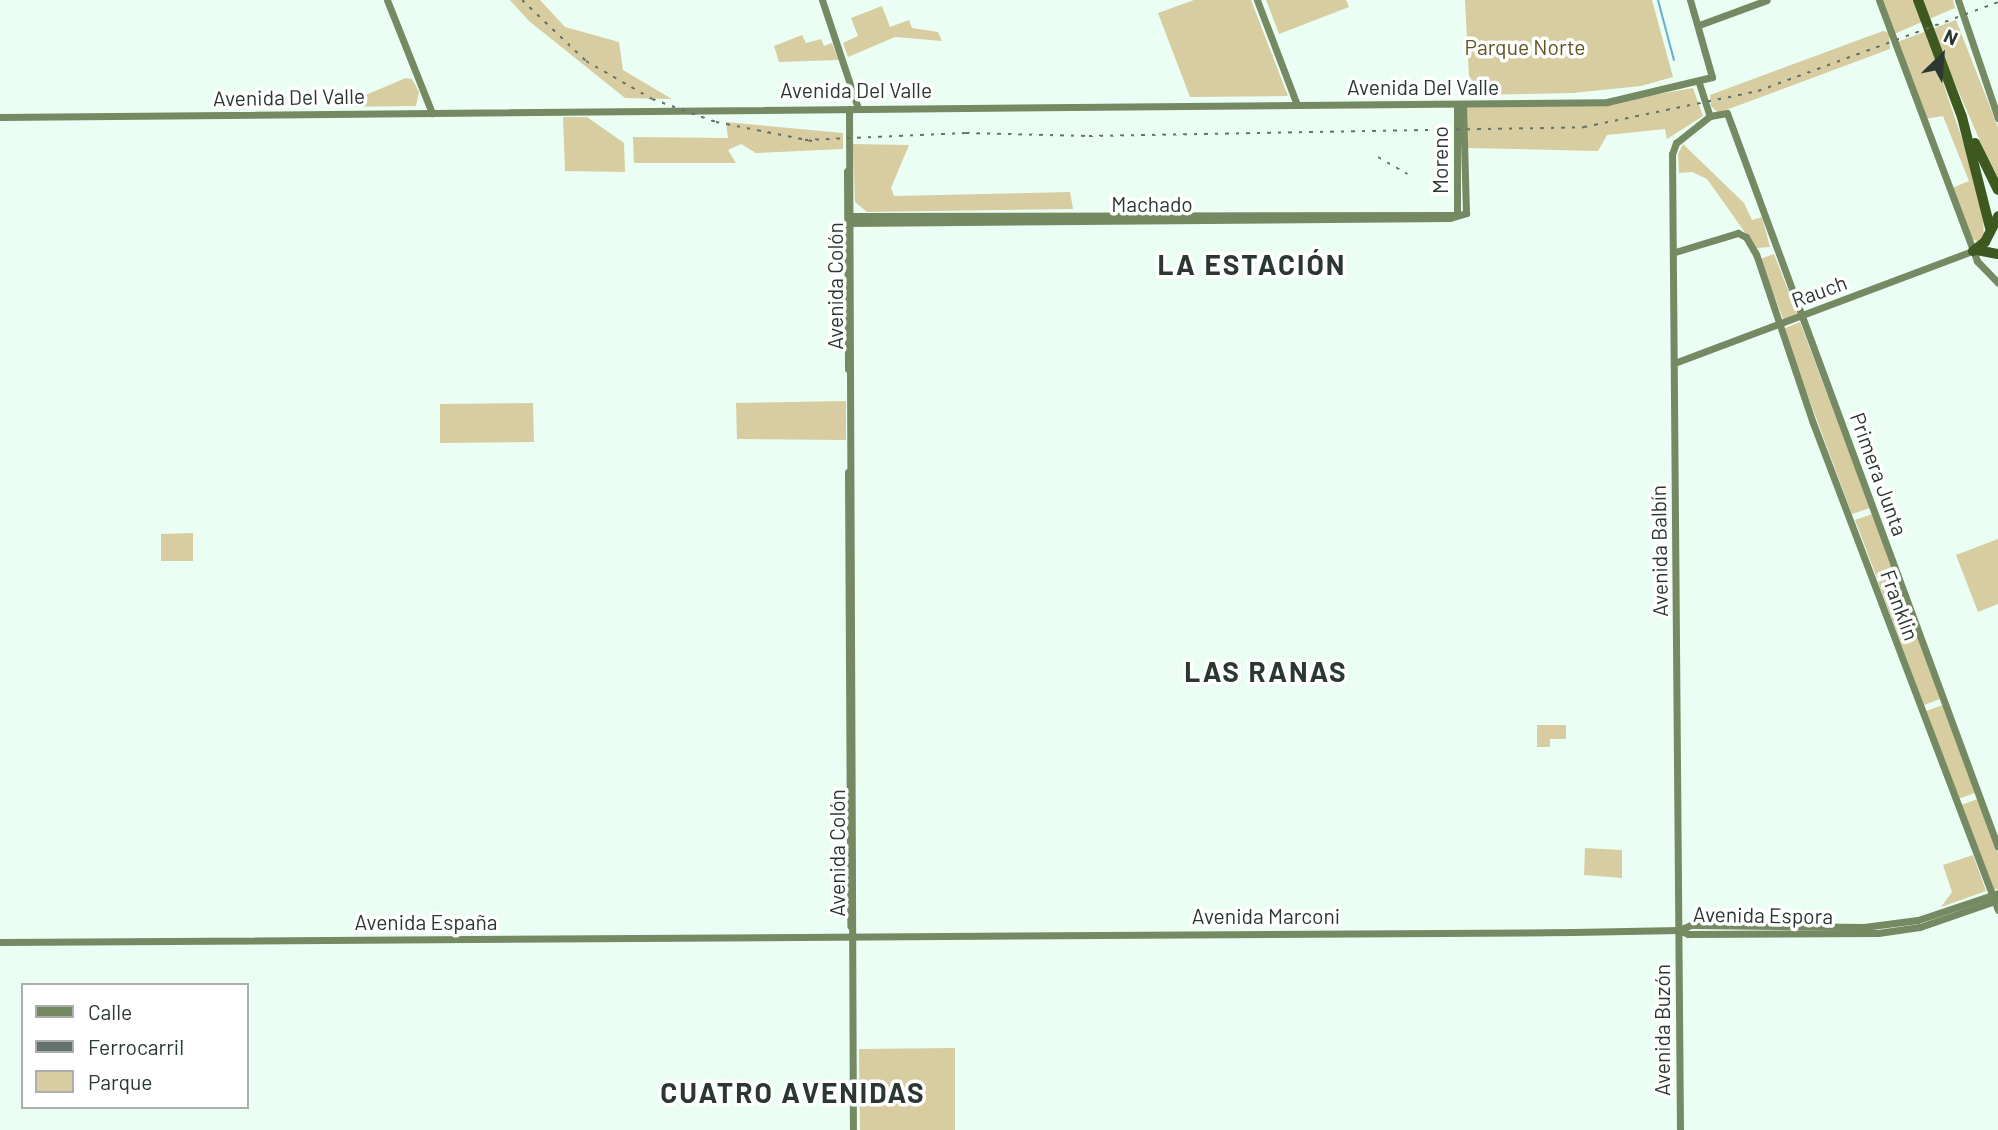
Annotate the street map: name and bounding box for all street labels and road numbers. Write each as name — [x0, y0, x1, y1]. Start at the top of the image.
street label: Avenida Del Valle — [1347, 74, 1499, 100]
street label: Avenida Del Valle — [780, 77, 932, 103]
street label: Avenida Del Valle — [213, 83, 365, 111]
street label: Moreno — [1427, 126, 1453, 194]
street label: Machado — [1111, 191, 1193, 217]
street label: Avenida Colón — [822, 222, 848, 350]
street label: Rauch — [1788, 269, 1850, 313]
street label: Primera Junta — [1845, 409, 1913, 539]
street label: Avenida Balbín — [1645, 485, 1673, 617]
street label: Franklin — [1876, 566, 1924, 644]
street label: Avenida Colón — [824, 789, 850, 917]
street label: Avenida Espora — [1693, 901, 1833, 929]
street label: Avenida Marconi — [1192, 903, 1340, 929]
street label: Avenida España — [354, 909, 498, 935]
street label: Avenida Buzón — [1649, 964, 1675, 1096]

